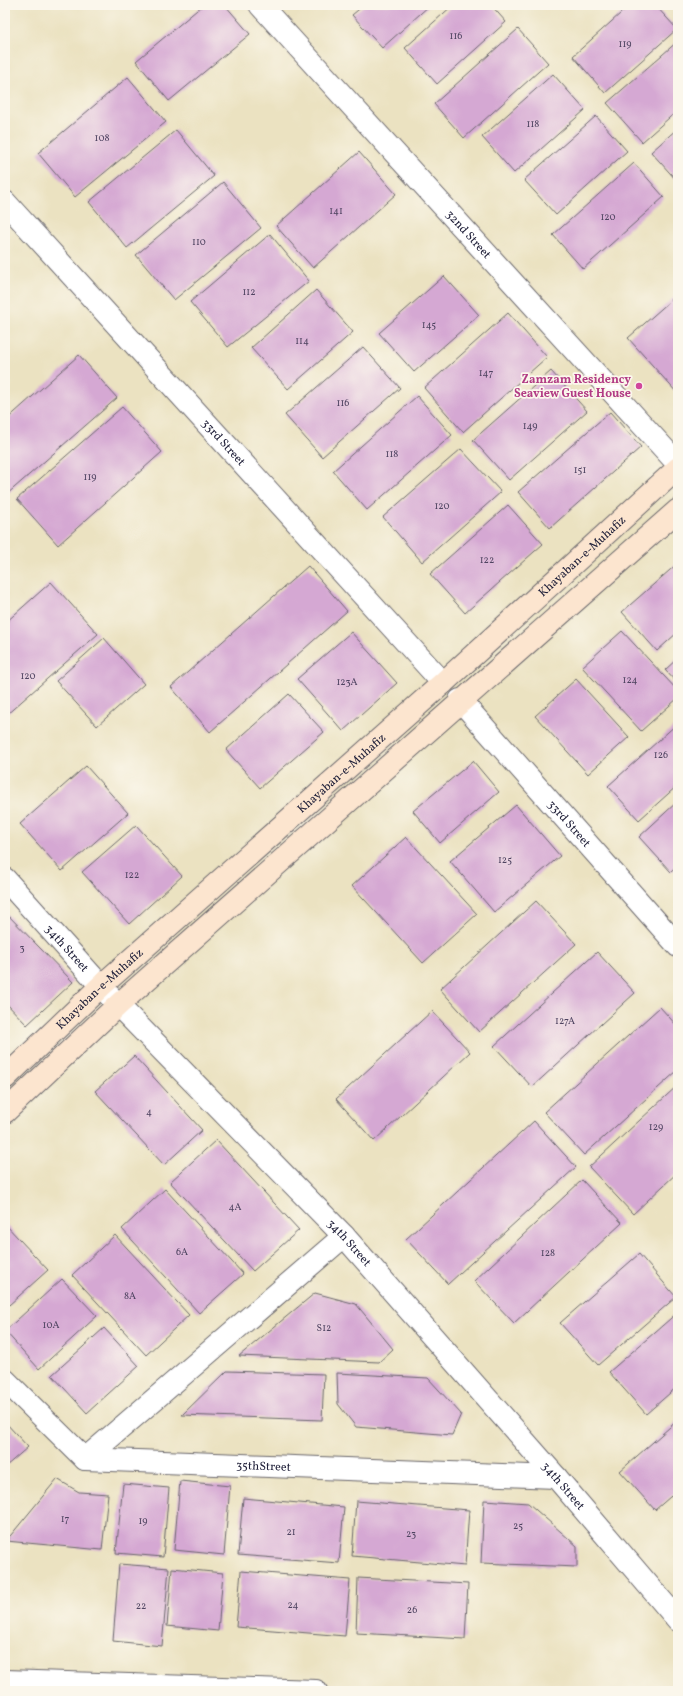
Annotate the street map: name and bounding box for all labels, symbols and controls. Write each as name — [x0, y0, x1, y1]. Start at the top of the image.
house number: 116 — [450, 29, 462, 43]
house number: 119 — [619, 37, 631, 51]
house number: 118 — [527, 117, 539, 131]
house number: 108 — [95, 131, 109, 145]
house number: 141 — [329, 204, 343, 218]
street label: 32nd Street — [442, 207, 494, 263]
house number: 120 — [600, 210, 616, 224]
house number: 110 — [192, 235, 206, 249]
house number: 112 — [242, 285, 256, 299]
house number: 145 — [422, 318, 436, 332]
house number: 114 — [295, 334, 309, 348]
house number: 147 — [479, 366, 493, 380]
place label: Zamzam Residency Seaview Guest House — [514, 372, 631, 402]
marker: Zamzam Residency Seaview Guest House — [634, 381, 644, 391]
house number: 116 — [337, 396, 349, 410]
street label: 33rd Street — [198, 416, 249, 470]
house number: 149 — [523, 419, 537, 433]
house number: 118 — [386, 447, 398, 461]
house number: 151 — [574, 463, 586, 477]
house number: 119 — [84, 470, 96, 484]
house number: 120 — [434, 499, 450, 513]
street label: Khayaban-e-Muhafiz — [535, 513, 630, 601]
house number: 122 — [480, 553, 494, 567]
house number: 120 — [20, 669, 36, 683]
house number: 124 — [623, 673, 637, 687]
house number: 123A — [336, 675, 358, 689]
street label: Khayaban-e-Muhafiz — [294, 730, 390, 817]
house number: 126 — [654, 748, 668, 762]
street label: 33rd Street — [543, 797, 594, 851]
house number: 125 — [498, 853, 512, 867]
house number: 122 — [125, 868, 139, 882]
street label: 34th Street — [41, 922, 92, 976]
house number: 3 — [19, 941, 25, 955]
street label: Khayaban-e-Muhafiz — [53, 945, 147, 1034]
house number: 127A — [555, 1014, 575, 1028]
house number: 4 — [146, 1105, 152, 1119]
house number: 129 — [649, 1120, 663, 1134]
house number: 4A — [228, 1200, 242, 1214]
street label: 34th Street — [323, 1216, 374, 1270]
house number: 6A — [176, 1245, 188, 1259]
house number: 128 — [541, 1246, 555, 1260]
house number: 8A — [124, 1289, 136, 1303]
house number: 10A — [43, 1318, 59, 1332]
house number: S12 — [317, 1321, 331, 1335]
street label: 35thStreet — [236, 1458, 291, 1476]
street label: 34th Street — [538, 1459, 588, 1514]
house number: 17 — [61, 1512, 70, 1526]
house number: 19 — [138, 1514, 148, 1528]
house number: 25 — [513, 1519, 523, 1533]
house number: 21 — [286, 1525, 296, 1539]
house number: 23 — [406, 1527, 416, 1541]
house number: 24 — [287, 1598, 299, 1612]
house number: 22 — [136, 1599, 146, 1613]
house number: 26 — [407, 1603, 417, 1617]

